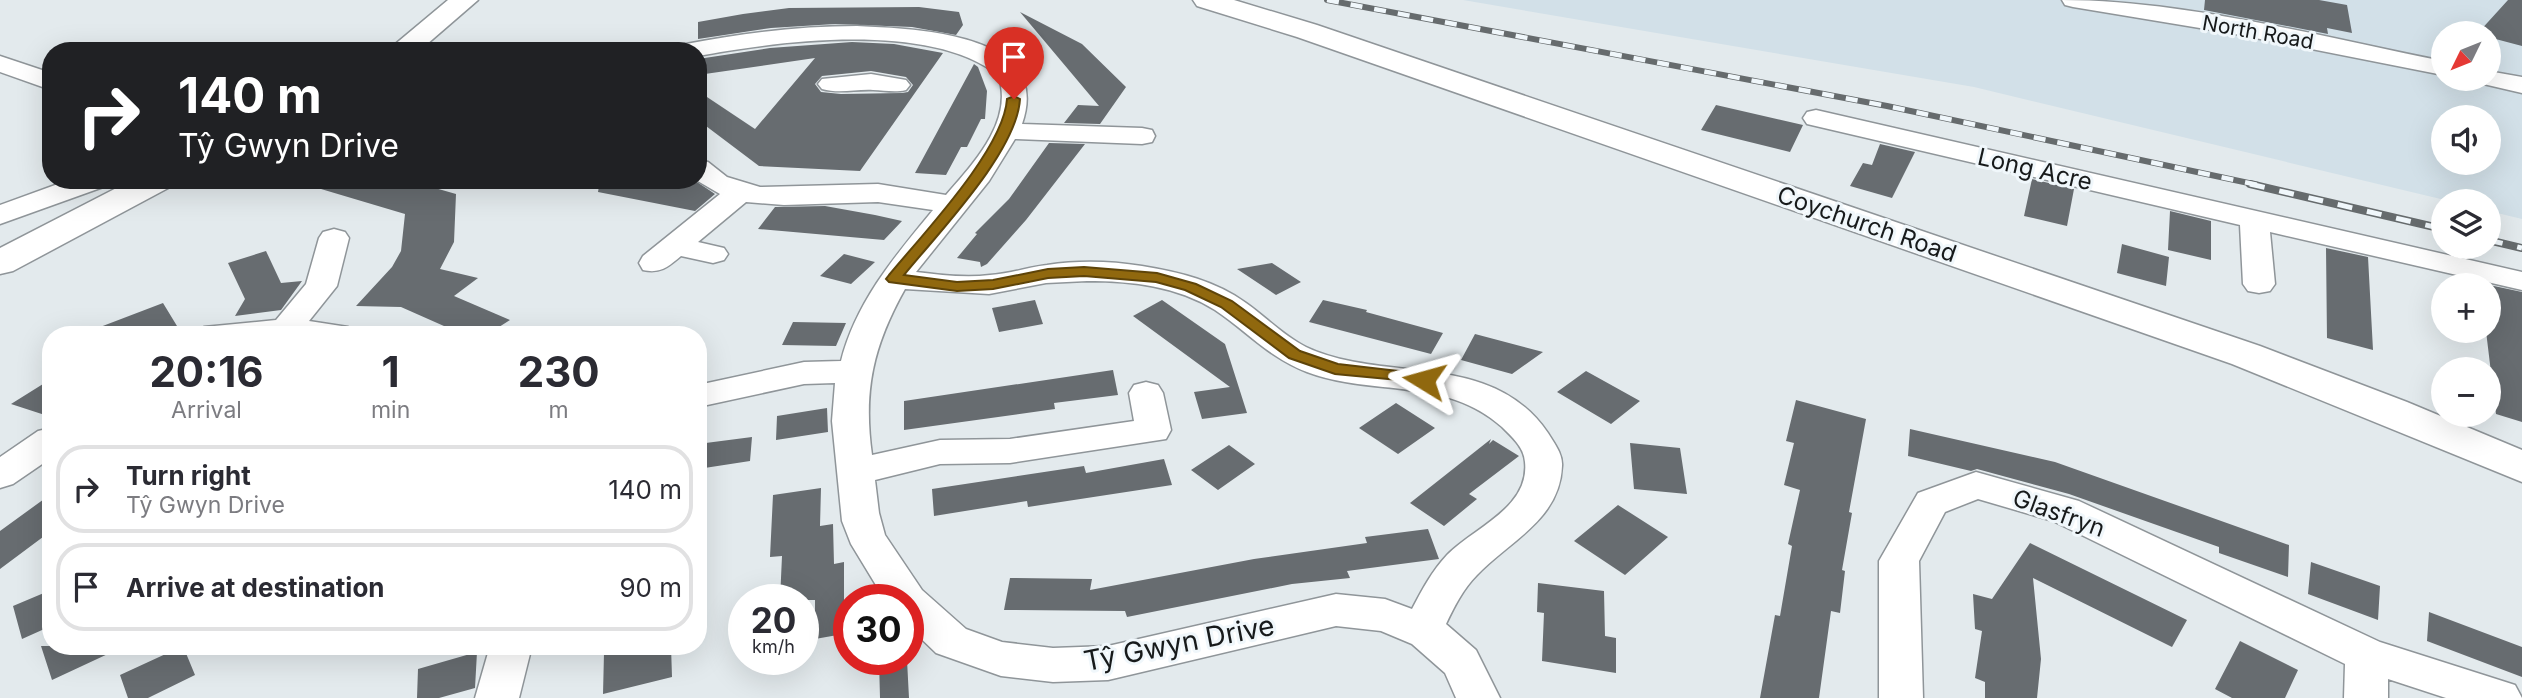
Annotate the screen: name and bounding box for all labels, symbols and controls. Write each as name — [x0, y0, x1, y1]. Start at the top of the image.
street label: North Road — [2200, 10, 2316, 54]
north arrow — [2431, 21, 2501, 91]
map controls — [2431, 21, 2501, 427]
pin — [984, 27, 1044, 99]
icon: arrive — [995, 38, 1033, 76]
text: 140 m — [178, 66, 322, 125]
icon: right — [63, 70, 154, 161]
button: sound — [2431, 105, 2501, 175]
text: Tŷ Gwyn Drive — [178, 126, 399, 165]
street label: Long Acre — [1975, 142, 2095, 196]
street label: Coychurch Road — [1774, 180, 1960, 268]
button: layers — [2431, 189, 2501, 259]
button: + — [2431, 273, 2501, 343]
position arrow — [1387, 343, 1461, 417]
text: 20:16 — [149, 346, 264, 397]
text: 1 — [382, 346, 400, 397]
text: 230 — [518, 346, 600, 397]
button: − — [2431, 357, 2501, 427]
text: Arrival — [171, 396, 242, 424]
text: min — [371, 396, 410, 424]
text: m — [549, 396, 569, 424]
text: Turn right — [126, 460, 251, 491]
icon: right — [67, 470, 105, 508]
text: 140 m — [608, 474, 682, 505]
street label: Glasfryn — [2009, 483, 2109, 543]
text: Tŷ Gwyn Drive — [126, 491, 285, 519]
icon: arrive — [67, 568, 105, 606]
text: Arrive at destination — [126, 572, 385, 603]
text: 90 m — [619, 572, 682, 603]
speed limit sign: 30 — [833, 584, 924, 675]
text: 20 — [751, 599, 796, 641]
street label: Tŷ Gwyn Drive — [1081, 608, 1277, 678]
text: km/h — [752, 636, 795, 657]

